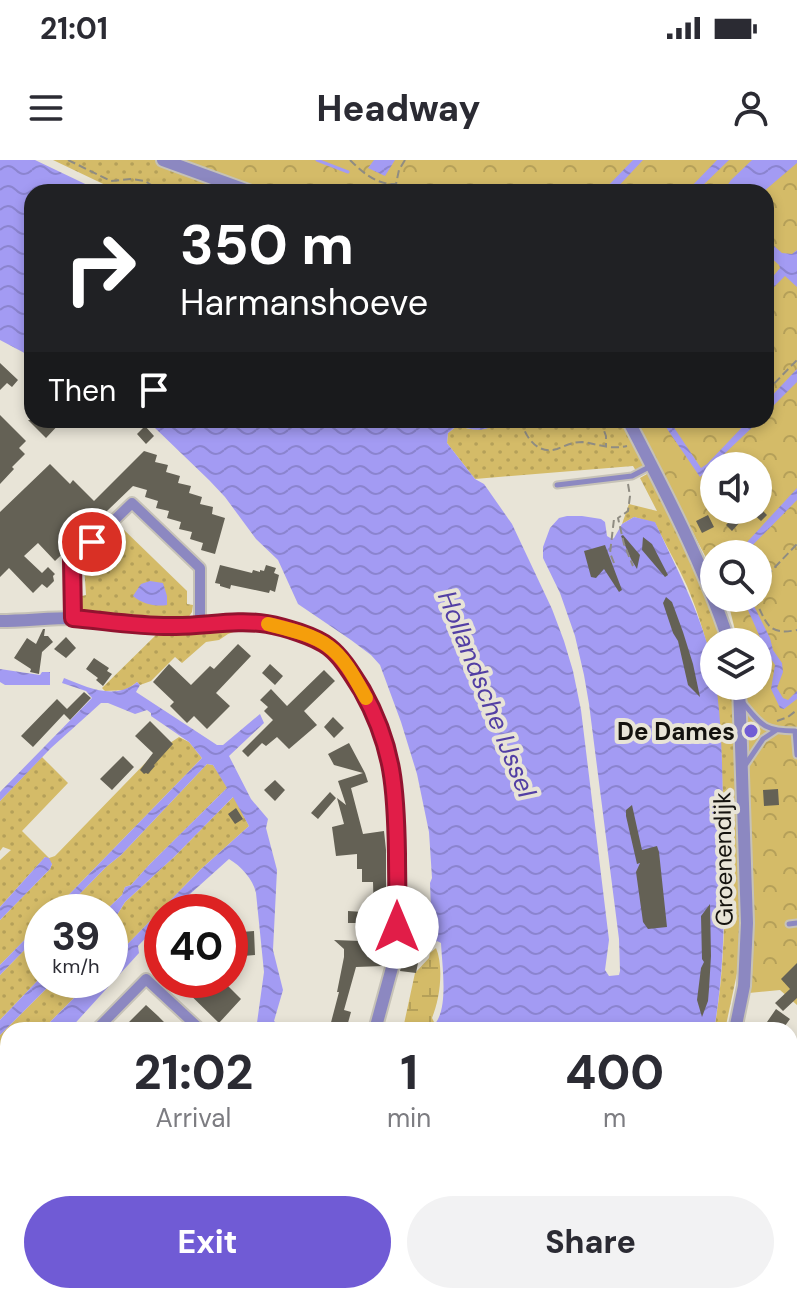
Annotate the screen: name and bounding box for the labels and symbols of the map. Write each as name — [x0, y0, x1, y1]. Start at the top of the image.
pin — [58, 508, 126, 576]
water label: Hollandsche IJssel — [430, 586, 544, 804]
place label: De Dames — [617, 716, 735, 747]
marker: De Dames — [742, 722, 760, 740]
street label: Groenendijk — [706, 792, 740, 926]
position arrow — [355, 885, 439, 969]
speed limit sign: 40 — [144, 894, 248, 998]

